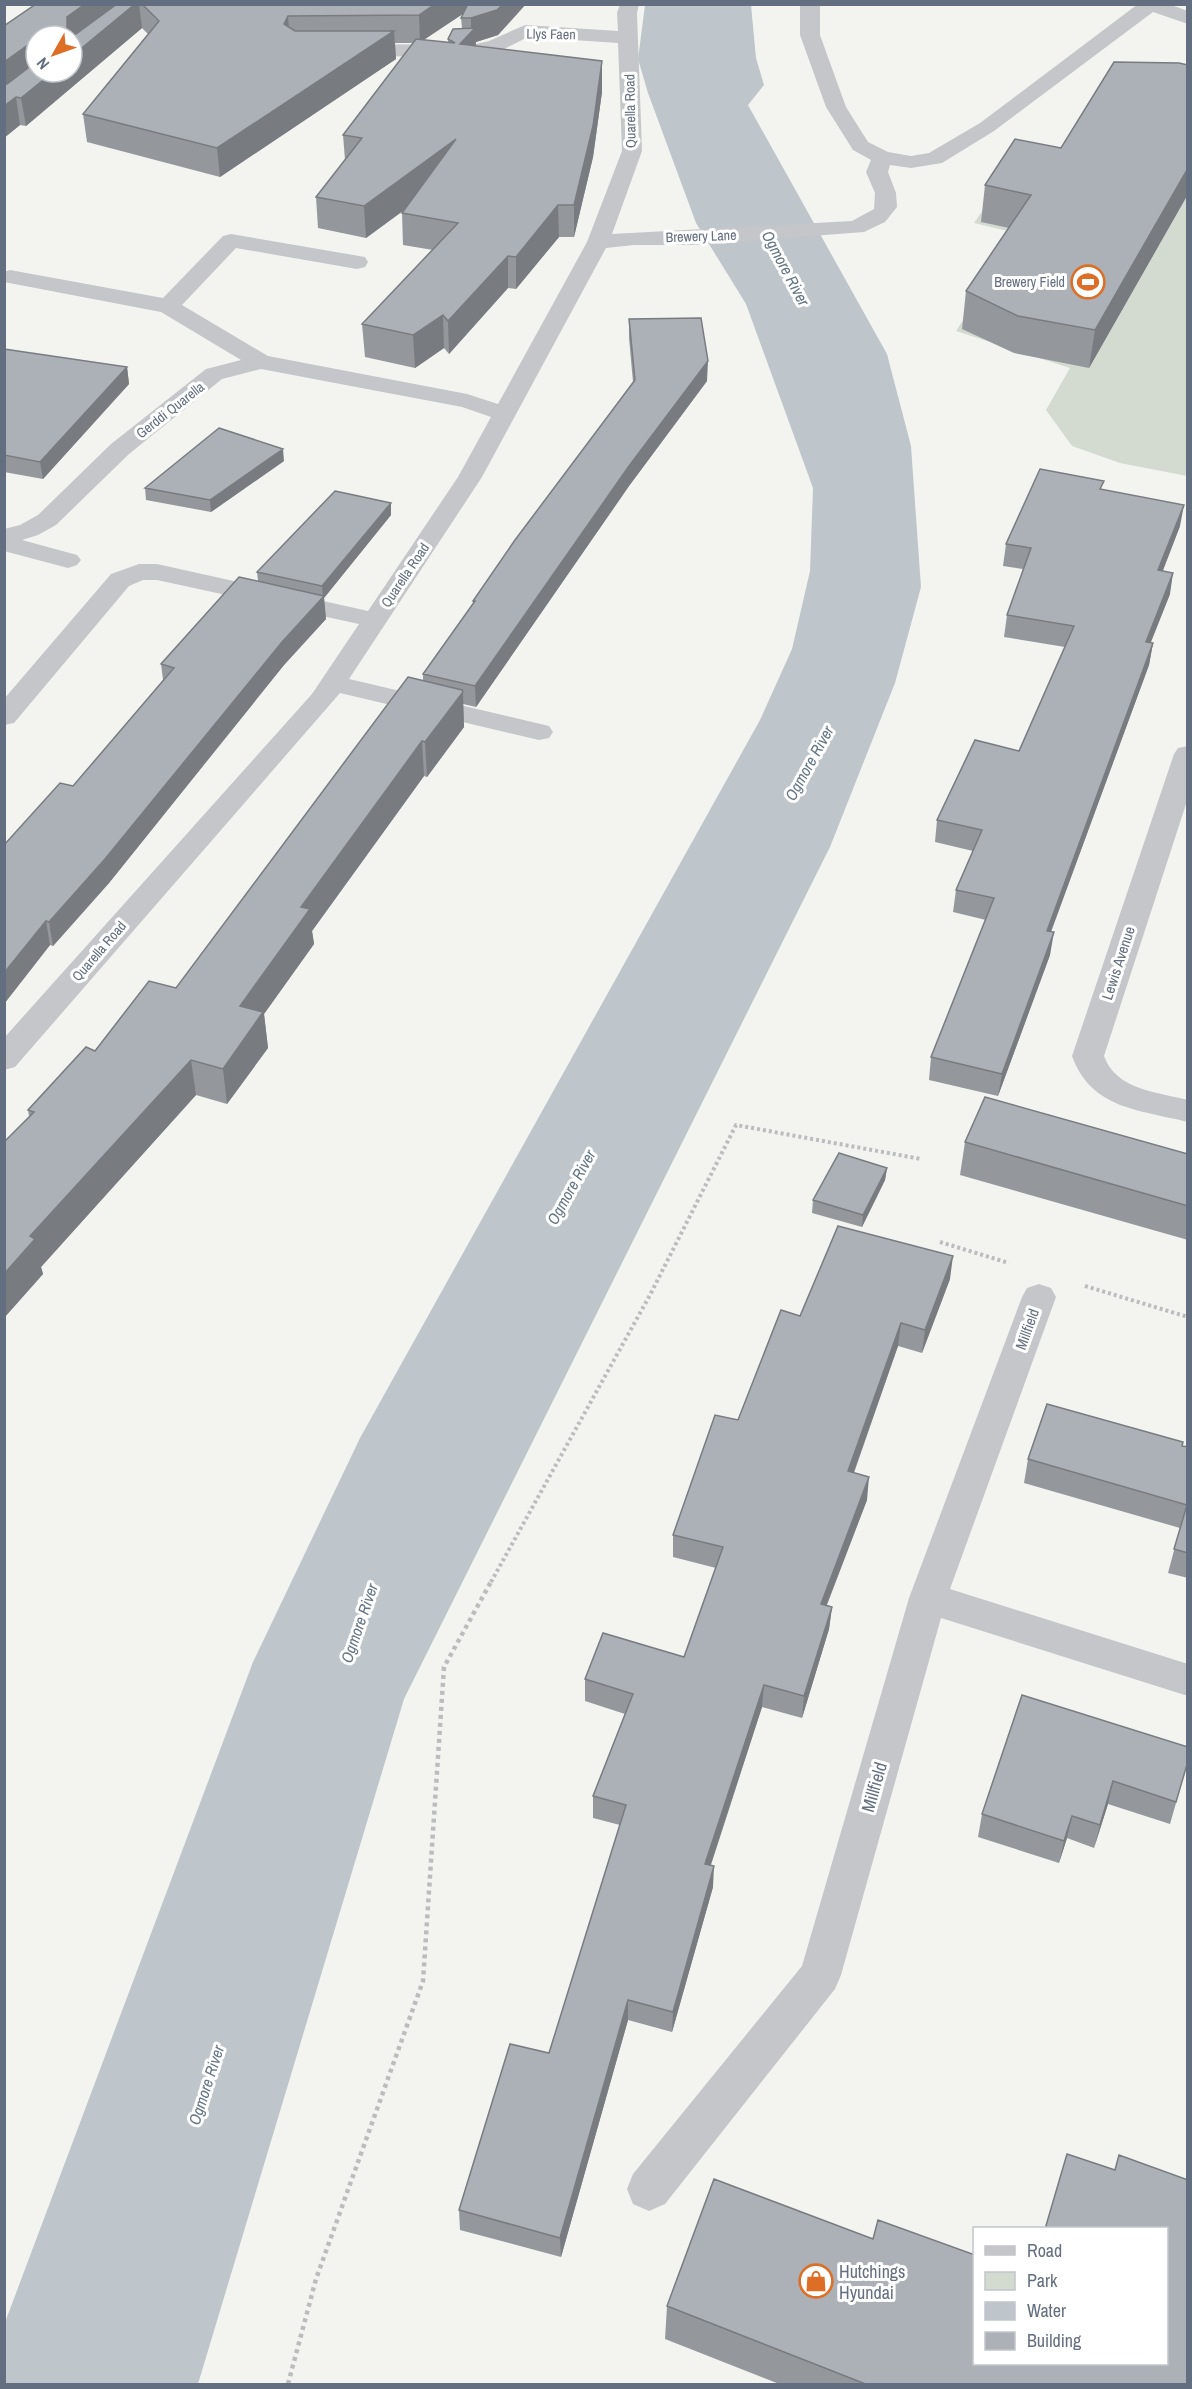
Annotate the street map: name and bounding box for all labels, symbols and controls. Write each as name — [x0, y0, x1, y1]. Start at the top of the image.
north arrow — [24, 24, 84, 84]
street label: Llys Faen — [526, 25, 576, 43]
text: N — [31, 53, 54, 74]
street label: Quarella Road — [620, 74, 640, 148]
street label: Brewery Lane — [665, 226, 737, 246]
water label: Ogmore River — [757, 226, 815, 310]
sports icon: Brewery Field — [1070, 264, 1106, 300]
place label: Brewery Field — [994, 273, 1065, 291]
street label: Gerddi Quarella — [132, 377, 208, 442]
street label: Quarella Road — [377, 539, 433, 611]
water label: Ogmore River — [779, 721, 839, 804]
street label: Quarella Road — [68, 917, 130, 985]
street label: Lewis Avenue — [1096, 923, 1140, 1003]
water label: Ogmore River — [541, 1145, 601, 1228]
street label: Millfield — [1010, 1305, 1044, 1353]
water label: Ogmore River — [335, 1580, 383, 1666]
street label: Millfield — [855, 1759, 893, 1815]
water label: Ogmore River — [183, 2042, 229, 2128]
legend — [973, 2227, 1168, 2365]
text: Road — [1027, 2238, 1062, 2263]
place label: Hutchings Hyundai — [839, 2259, 905, 2305]
shop icon: Hutchings Hyundai — [798, 2263, 834, 2299]
text: Park — [1027, 2268, 1058, 2293]
text: Water — [1027, 2298, 1066, 2323]
text: Building — [1027, 2328, 1082, 2353]

